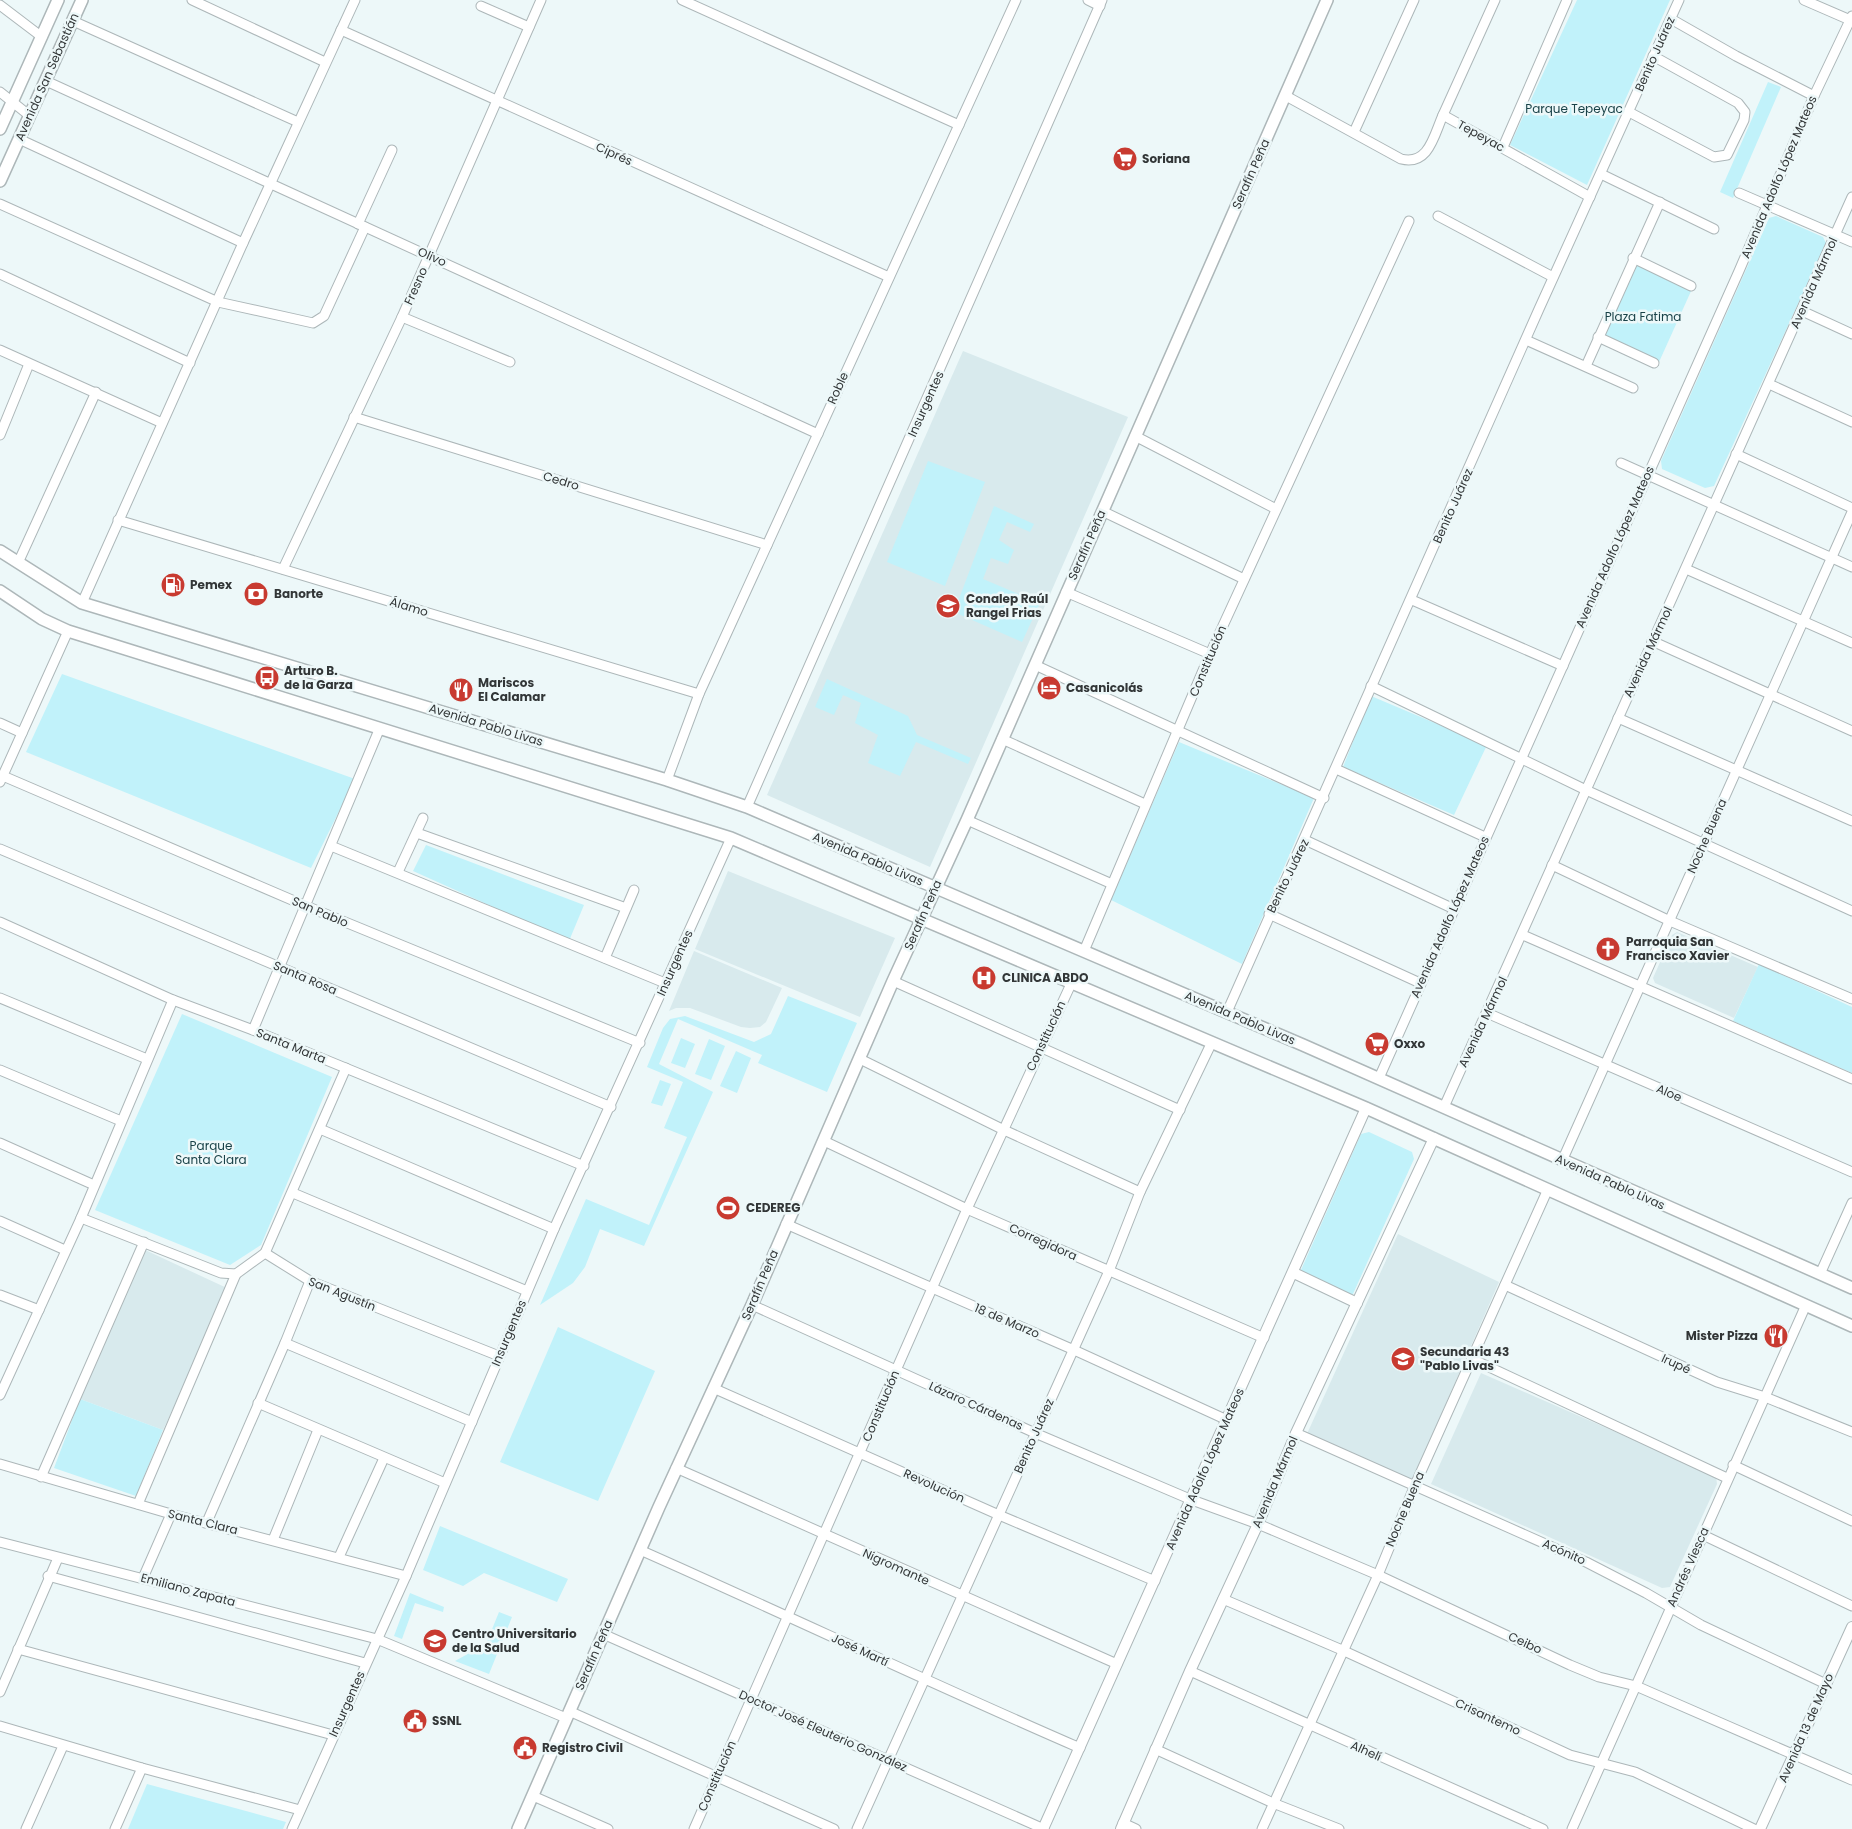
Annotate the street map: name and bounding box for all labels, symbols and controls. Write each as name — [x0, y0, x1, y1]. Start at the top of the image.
street label: Avenida San Sebastián — [11, 10, 82, 143]
street label: Benito Juárez — [1630, 14, 1679, 94]
street label: Avenida Adolfo López Mateos — [1736, 93, 1821, 261]
park label: Parque Tepeyac — [1525, 100, 1623, 117]
street label: Tepeyac — [1455, 116, 1508, 156]
street label: Serafín Peña — [1228, 136, 1274, 212]
street label: Ciprés — [593, 138, 635, 169]
supermarket icon: Soriana — [1112, 146, 1138, 172]
place label: Soriana — [1142, 150, 1190, 167]
street label: Avenida Mármol — [1786, 234, 1841, 331]
street label: Olivo — [415, 243, 450, 270]
street label: Fresno — [400, 264, 431, 307]
park label: Plaza Fatima — [1605, 308, 1681, 325]
street label: Insurgentes — [903, 368, 948, 439]
street label: Roble — [823, 369, 852, 407]
street label: Avenida Adolfo López Mateos — [1571, 463, 1658, 630]
street label: Benito Juárez — [1428, 466, 1477, 546]
street label: Cedro — [541, 467, 582, 494]
street label: Serafín Peña — [1064, 507, 1110, 583]
fuel station icon: Pemex — [160, 572, 186, 598]
place label: Pemex — [190, 576, 233, 593]
bank icon: Banorte — [243, 581, 269, 607]
place label: Banorte — [274, 585, 324, 602]
place label: Conalep Raúl Rangel Frias — [966, 590, 1048, 621]
street label: Álamo — [388, 593, 431, 620]
school or university icon: Conalep Raúl Rangel Frias — [935, 593, 961, 619]
street label: Avenida Mármol — [1619, 604, 1676, 700]
street label: Constitución — [1185, 623, 1230, 699]
place label: Arturo B. de la Garza — [284, 662, 353, 693]
bus stop icon: Arturo B. de la Garza — [254, 665, 280, 691]
place label: Mariscos El Calamar — [478, 674, 546, 705]
hotel icon: Casanicolás — [1036, 675, 1062, 701]
restaurant icon: Mariscos El Calamar — [448, 677, 474, 703]
place label: Casanicolás — [1066, 679, 1143, 696]
street label: Avenida Pablo Livas — [427, 699, 545, 750]
street label: Noche Buena — [1683, 796, 1731, 876]
street label: Avenida Pablo Livas — [810, 828, 926, 890]
street label: Avenida Adolfo López Mateos — [1406, 833, 1493, 1000]
street label: Benito Juárez — [1262, 836, 1313, 916]
street label: Serafín Peña — [900, 877, 946, 953]
street label: San Pablo — [289, 892, 351, 931]
street label: Insurgentes — [652, 927, 697, 998]
place label: Parroquia San Francisco Xavier — [1626, 933, 1729, 964]
church icon: Parroquia San Francisco Xavier — [1595, 936, 1621, 962]
street label: Santa Rosa — [271, 956, 340, 999]
hospital icon: CLINICA ABDO — [971, 965, 997, 991]
place label: CLINICA ABDO — [1002, 969, 1089, 986]
street label: Avenida Mármol — [1454, 974, 1511, 1070]
street label: Avenida Pablo Livas — [1182, 987, 1298, 1049]
street label: Constitución — [1022, 998, 1069, 1074]
street label: Santa Marta — [254, 1024, 329, 1067]
supermarket icon: Oxxo — [1364, 1031, 1390, 1057]
place label: Oxxo — [1394, 1035, 1426, 1052]
street label: Aloe — [1654, 1080, 1685, 1105]
park label: Parque Santa Clara — [175, 1137, 247, 1168]
street label: Avenida Pablo Livas — [1553, 1150, 1668, 1213]
sports icon: CEDEREG — [715, 1195, 741, 1221]
place label: CEDEREG — [746, 1199, 800, 1216]
street label: Corregidora — [1007, 1219, 1080, 1264]
street label: Serafín Peña — [737, 1247, 782, 1323]
street label: San Agustín — [306, 1272, 378, 1315]
street label: Insurgentes — [487, 1297, 530, 1369]
street label: 18 de Marzo — [972, 1299, 1043, 1342]
restaurant icon: Mister Pizza — [1763, 1323, 1789, 1349]
place label: Mister Pizza — [1686, 1327, 1758, 1344]
place label: Secundaria 43 "Pablo Livas" — [1420, 1343, 1509, 1374]
school or university icon: Secundaria 43 "Pablo Livas" — [1390, 1346, 1416, 1372]
street label: Irupé — [1659, 1349, 1694, 1378]
street label: Constitución — [858, 1368, 903, 1444]
street label: Lázaro Cárdenas — [926, 1377, 1026, 1434]
street label: Avenida Adolfo López Mateos — [1161, 1385, 1248, 1552]
street label: Benito Juárez — [1009, 1396, 1058, 1476]
street label: Avenida Mármol — [1248, 1433, 1302, 1530]
street label: Revolución — [901, 1464, 968, 1507]
street label: Noche Buena — [1381, 1469, 1428, 1549]
street label: Santa Clara — [166, 1505, 240, 1538]
street label: Andrés Viesca — [1662, 1524, 1713, 1609]
street label: Acónito — [1540, 1534, 1589, 1569]
street label: Nigromante — [860, 1544, 932, 1589]
street label: Emiliano Zapata — [139, 1569, 237, 1610]
street label: Serafín Peña — [571, 1617, 617, 1693]
place label: Centro Universitario de la Salud — [452, 1625, 577, 1656]
street label: Ceibo — [1506, 1627, 1545, 1658]
school or university icon: Centro Universitario de la Salud — [422, 1628, 448, 1654]
street label: José Martí — [829, 1629, 892, 1670]
street label: Insurgentes — [324, 1668, 369, 1739]
street label: Avenida 13 de Mayo — [1774, 1670, 1837, 1785]
street label: Doctor José Eleuterio González — [736, 1686, 910, 1775]
street label: Crisantemo — [1453, 1694, 1524, 1739]
public building icon: SSNL — [402, 1708, 428, 1734]
place label: SSNL — [432, 1712, 462, 1729]
public building icon: Registro Civil — [512, 1735, 538, 1761]
street label: Alhelí — [1348, 1736, 1384, 1765]
street label: Constitución — [693, 1738, 740, 1814]
place label: Registro Civil — [542, 1739, 623, 1756]

